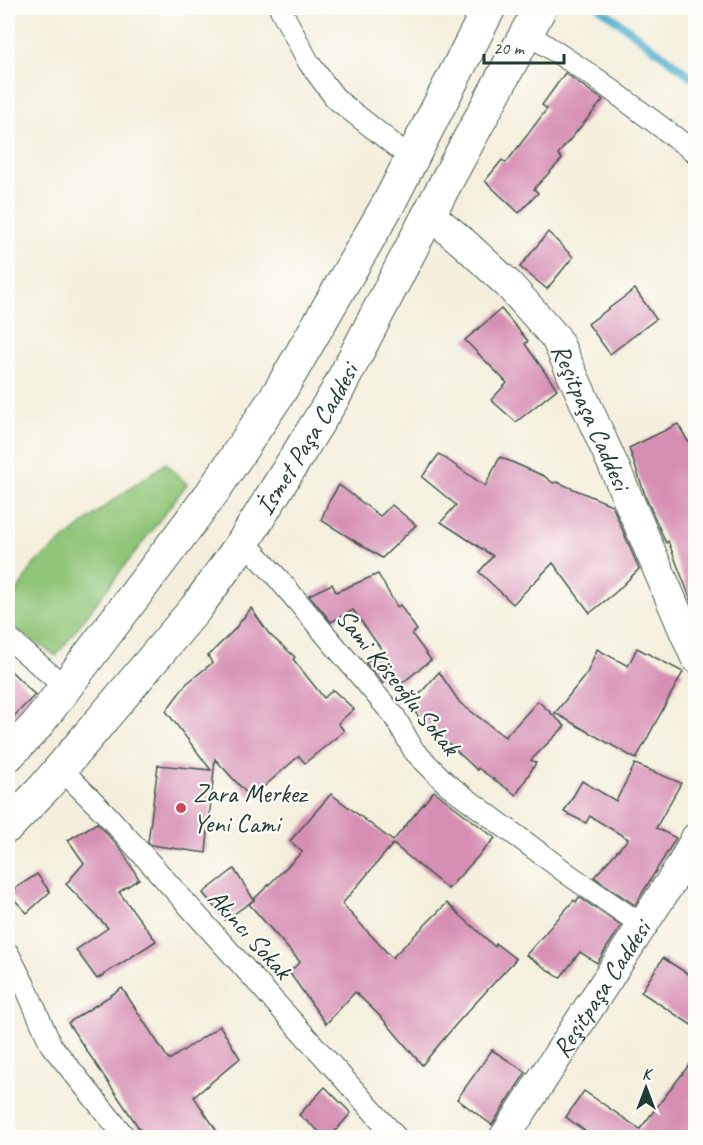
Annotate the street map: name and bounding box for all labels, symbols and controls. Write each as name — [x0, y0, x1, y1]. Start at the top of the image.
scale bar — [484, 27, 564, 65]
text: 20 m — [493, 37, 526, 59]
street label: Reşitpaşa Caddesi — [544, 338, 640, 497]
street label: İsmet Paşa Caddesi — [248, 355, 366, 521]
street label: Sami Köseoğlu Sokak — [329, 602, 469, 764]
place label: Zara Merkez Yeni Cami — [193, 777, 309, 840]
marker: Zara Merkez Yeni Cami — [174, 801, 188, 815]
street label: Akıncı Sokak — [201, 882, 300, 987]
street label: Reşitpaşa Caddesi — [545, 912, 659, 1063]
north arrow — [616, 1058, 676, 1118]
text: K — [642, 1064, 654, 1084]

